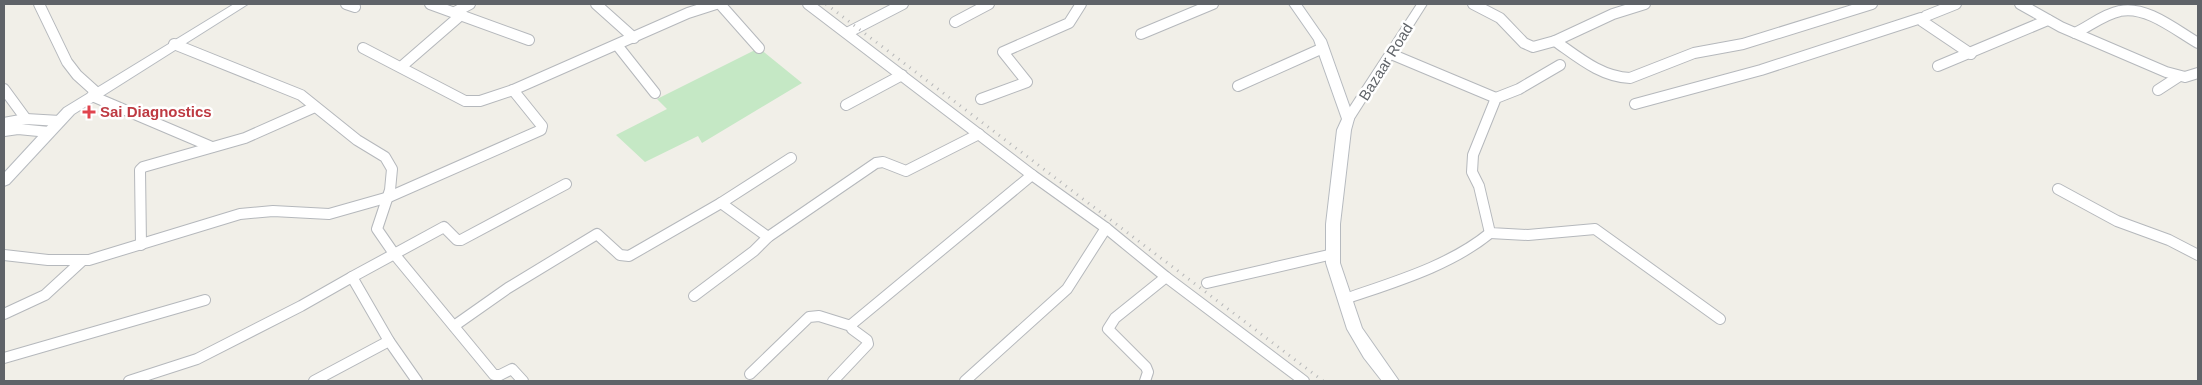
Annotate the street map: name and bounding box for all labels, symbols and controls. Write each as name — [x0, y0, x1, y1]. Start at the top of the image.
street label: Bazaar Road — [1355, 20, 1416, 103]
place label: Sai Diagnostics — [100, 103, 212, 120]
marker: Sai Diagnostics — [82, 105, 96, 119]

